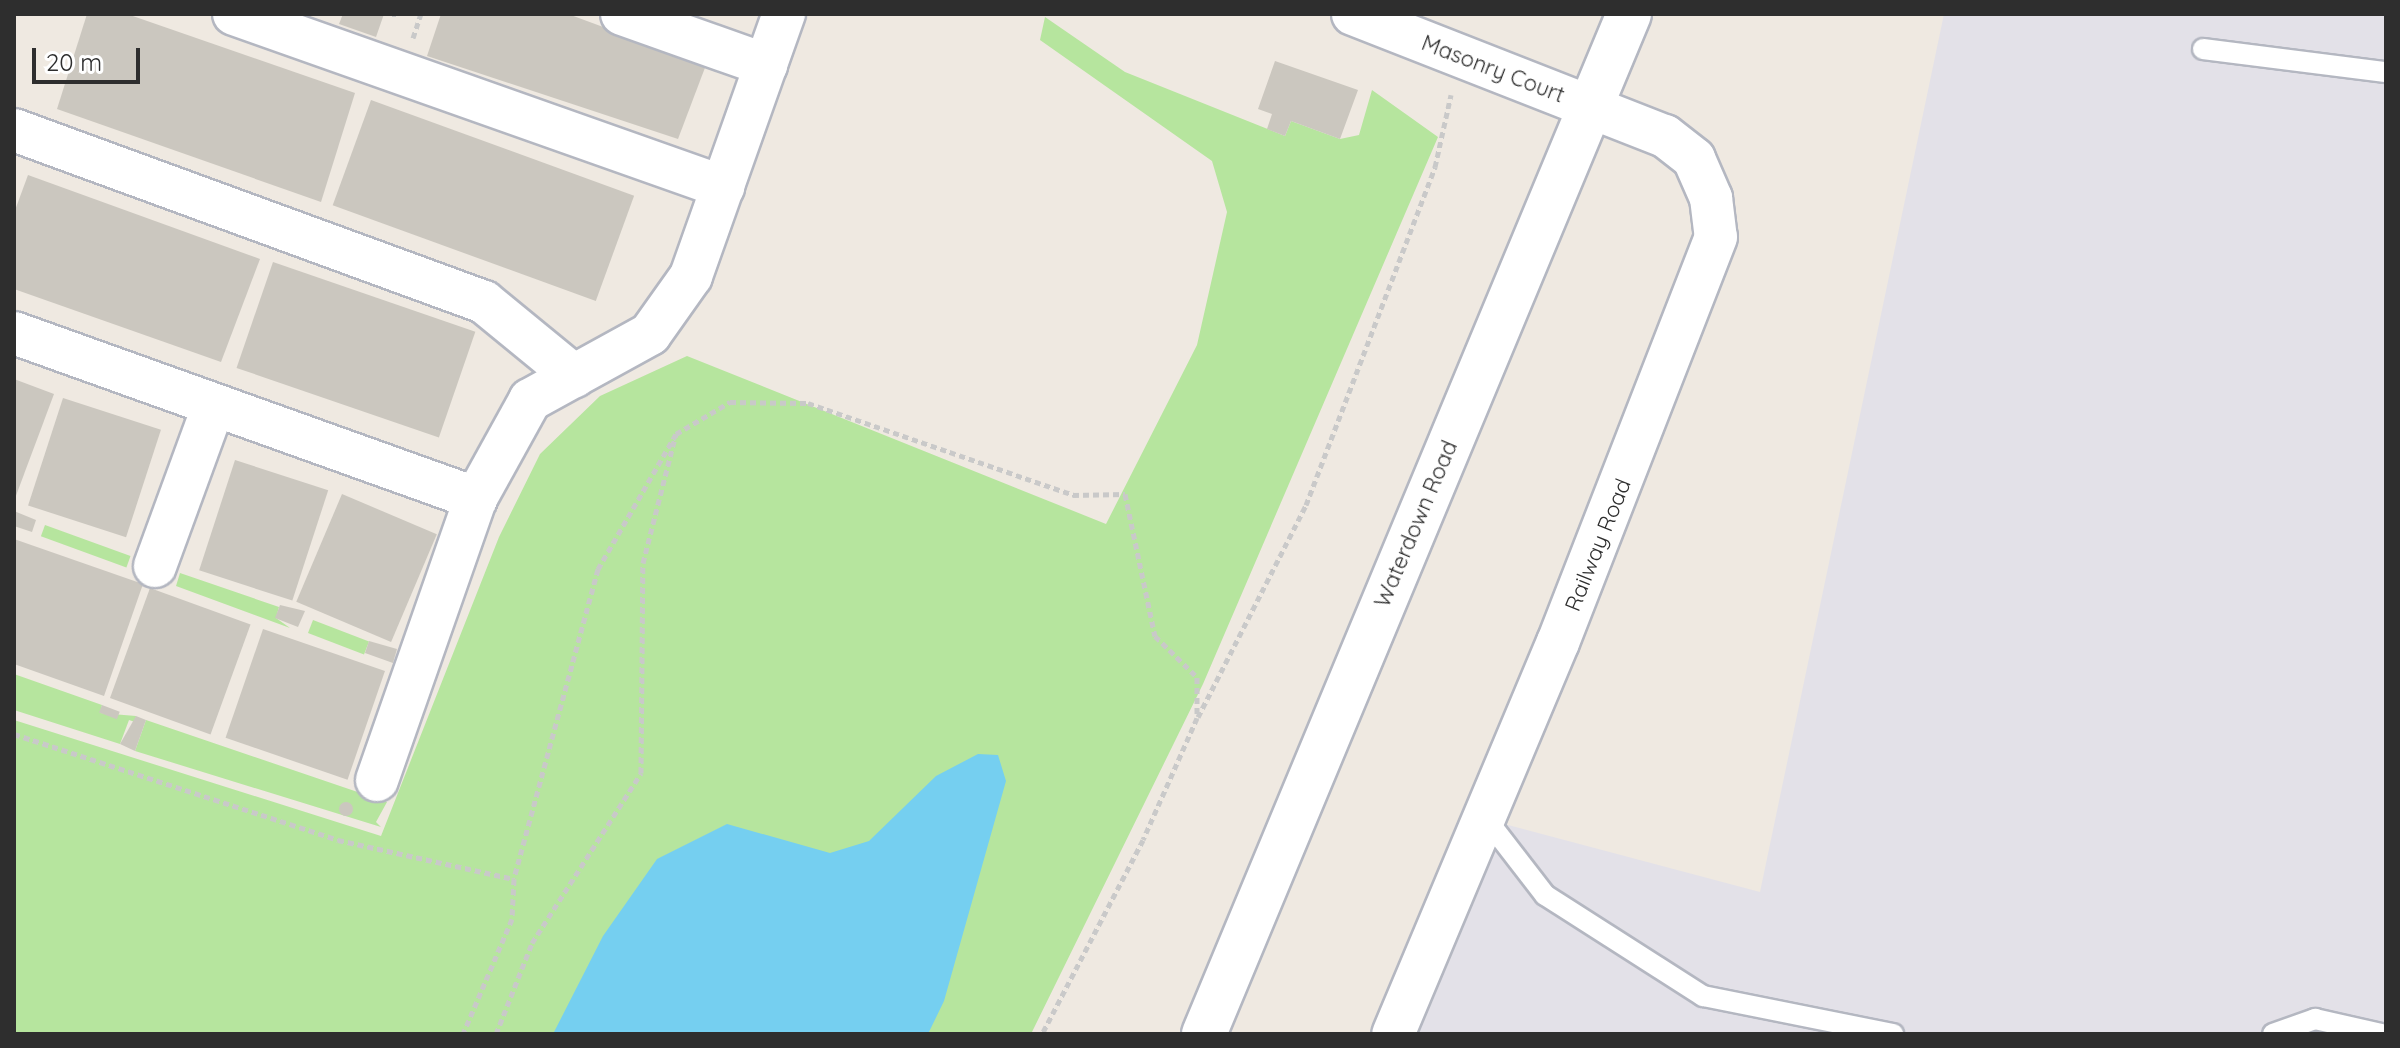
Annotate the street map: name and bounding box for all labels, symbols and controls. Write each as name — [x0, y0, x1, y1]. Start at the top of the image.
street label: Masonry Court — [1418, 30, 1568, 108]
scale bar — [36, 32, 144, 82]
text: 20 m — [46, 47, 102, 77]
street label: Waterdown Road — [1369, 437, 1463, 611]
street label: Railway Road — [1559, 475, 1637, 615]

